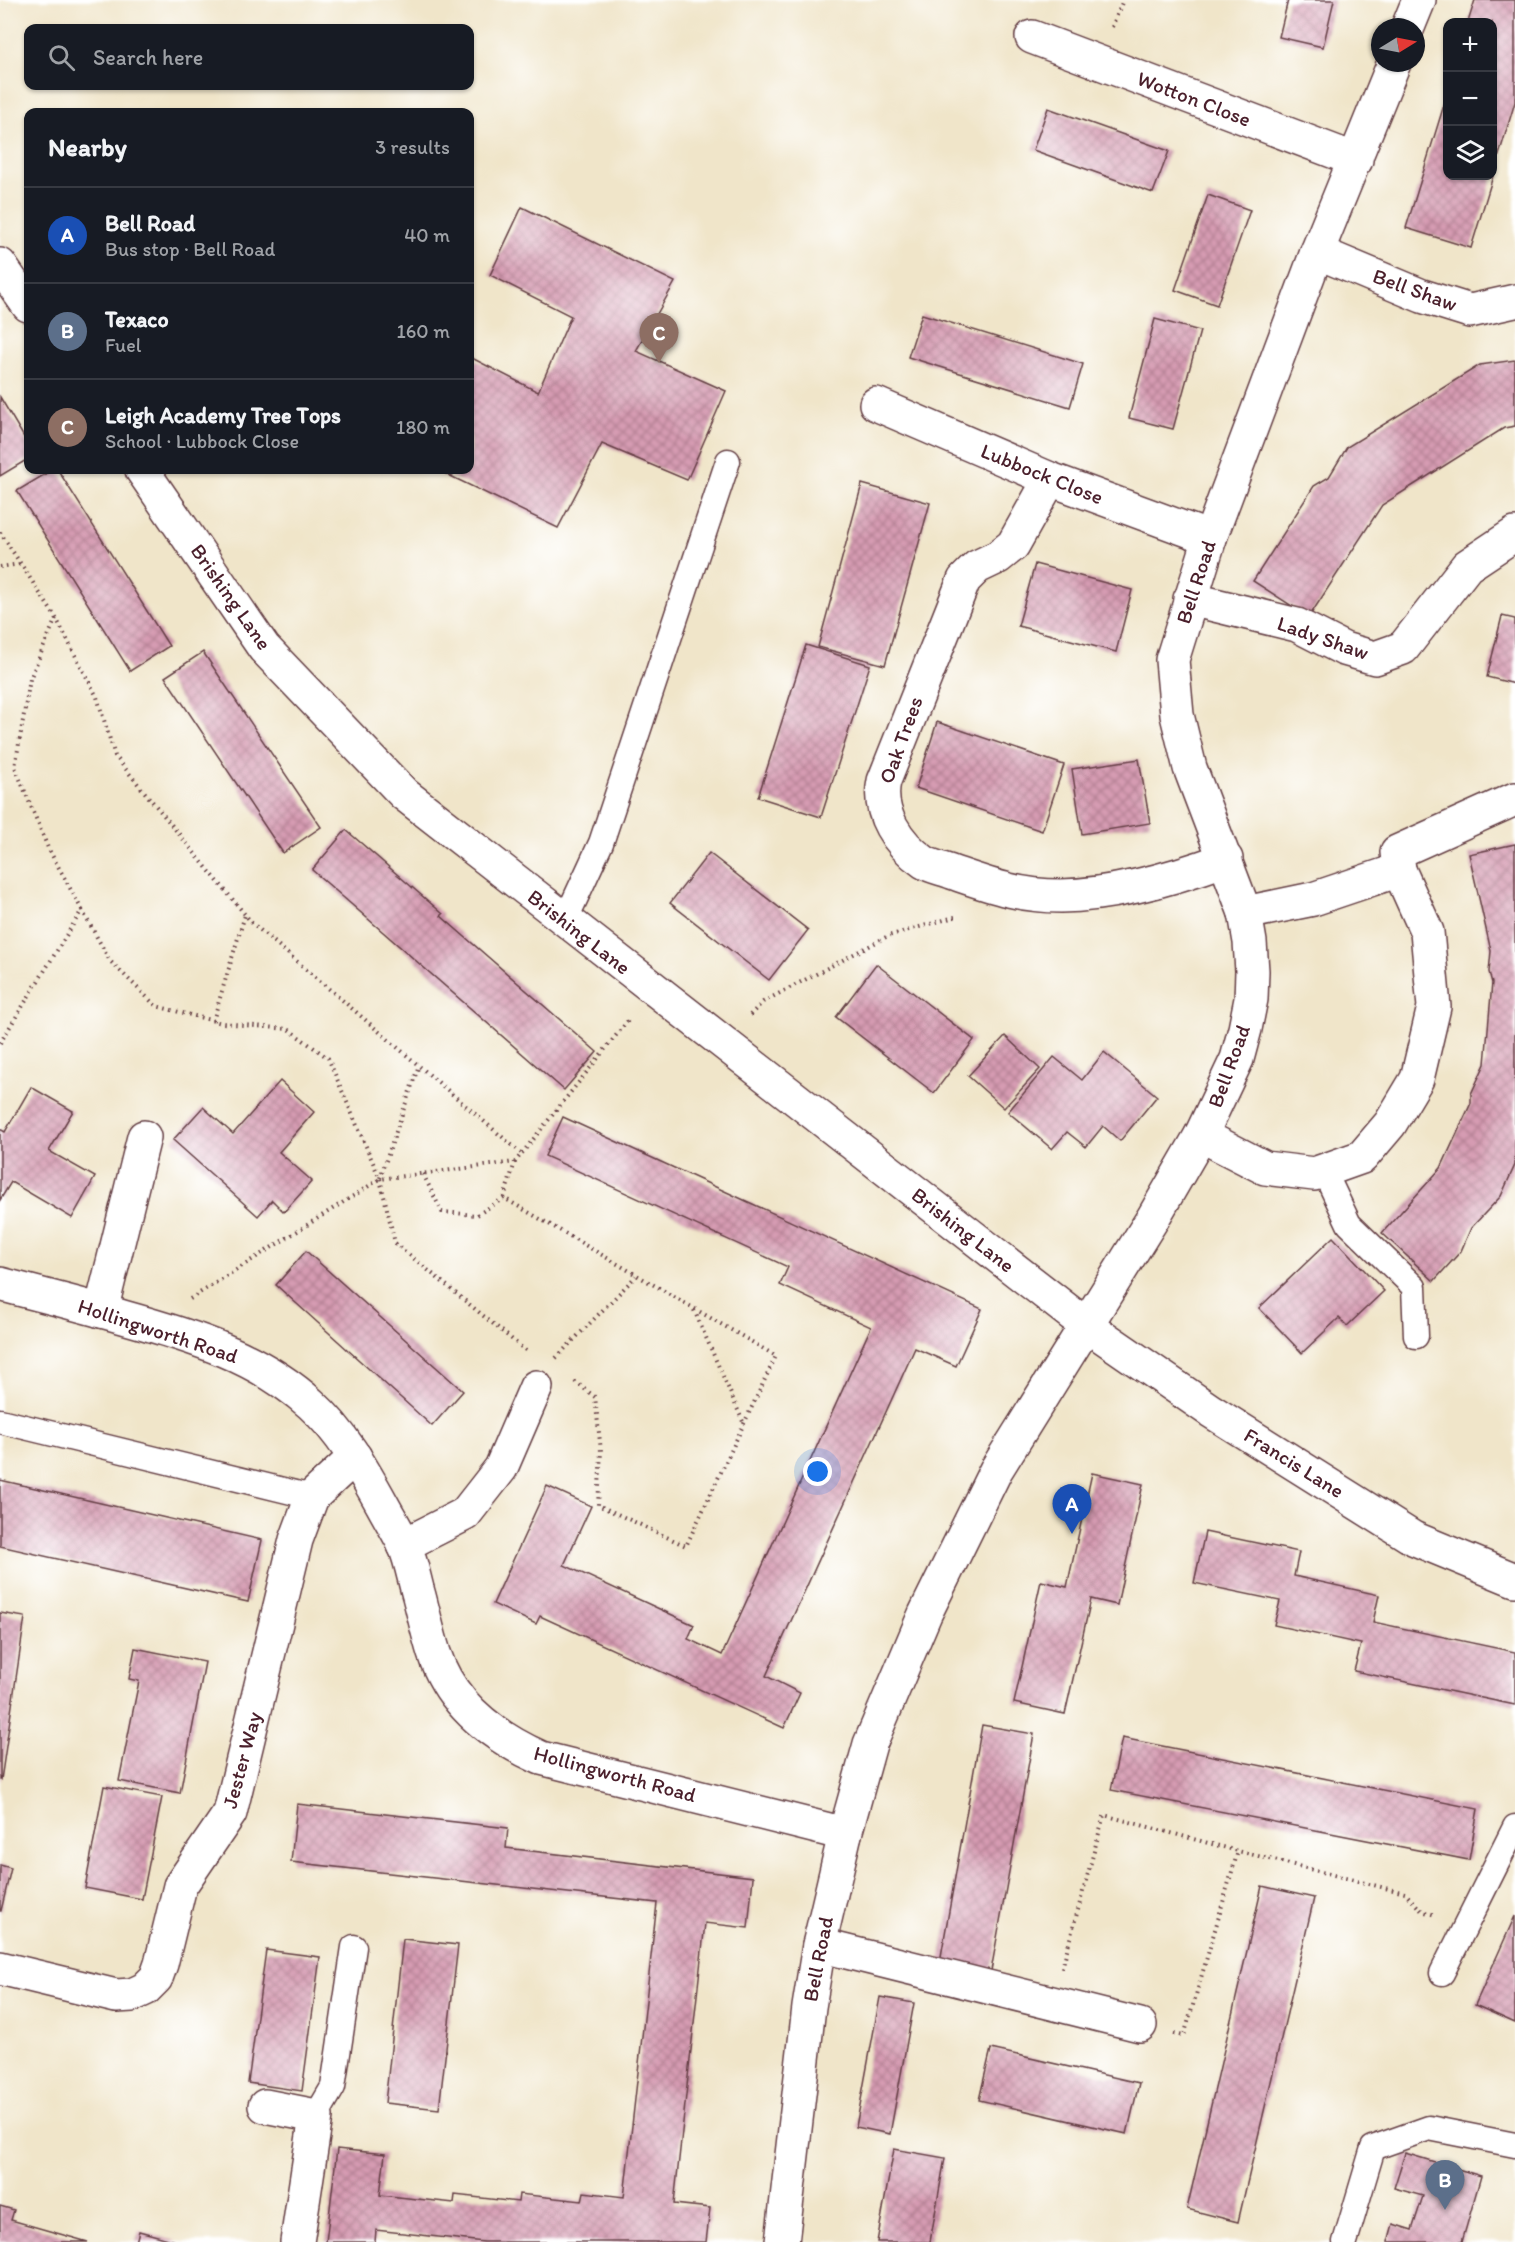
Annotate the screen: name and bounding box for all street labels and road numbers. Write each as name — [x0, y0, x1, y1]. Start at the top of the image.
street label: Wotton Close — [1134, 65, 1255, 132]
street label: Bell Shaw — [1370, 263, 1461, 316]
street label: Lubbock Close — [977, 438, 1107, 509]
street label: Bell Road — [1170, 536, 1221, 627]
street label: Brishing Lane — [186, 539, 277, 655]
street label: Lady Shaw — [1274, 610, 1372, 665]
street label: Oak Trees — [873, 693, 928, 787]
street label: Brishing Lane — [523, 884, 636, 980]
street label: Bell Road — [1202, 1021, 1255, 1111]
street label: Brishing Lane — [907, 1182, 1020, 1278]
street label: Hollingworth Road — [75, 1293, 242, 1368]
street label: Francis Lane — [1240, 1422, 1349, 1503]
street label: Jester Way — [217, 1709, 266, 1811]
street label: Hollingworth Road — [531, 1740, 700, 1807]
street label: Bell Road — [797, 1914, 838, 2004]

